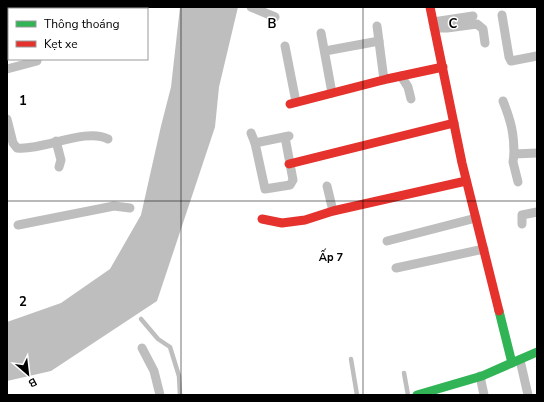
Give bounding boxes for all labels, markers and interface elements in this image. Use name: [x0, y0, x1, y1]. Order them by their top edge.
legend: [8, 8, 148, 60]
text: B: [268, 15, 277, 33]
text: C: [449, 15, 458, 33]
text: Thông thoáng: [44, 16, 120, 32]
text: Kẹt xe: [44, 36, 78, 52]
text: 1: [19, 92, 27, 110]
district label: Ấp 7: [319, 248, 343, 265]
text: 2: [19, 293, 27, 311]
north arrow: [8, 354, 48, 394]
text: B: [26, 374, 39, 391]

